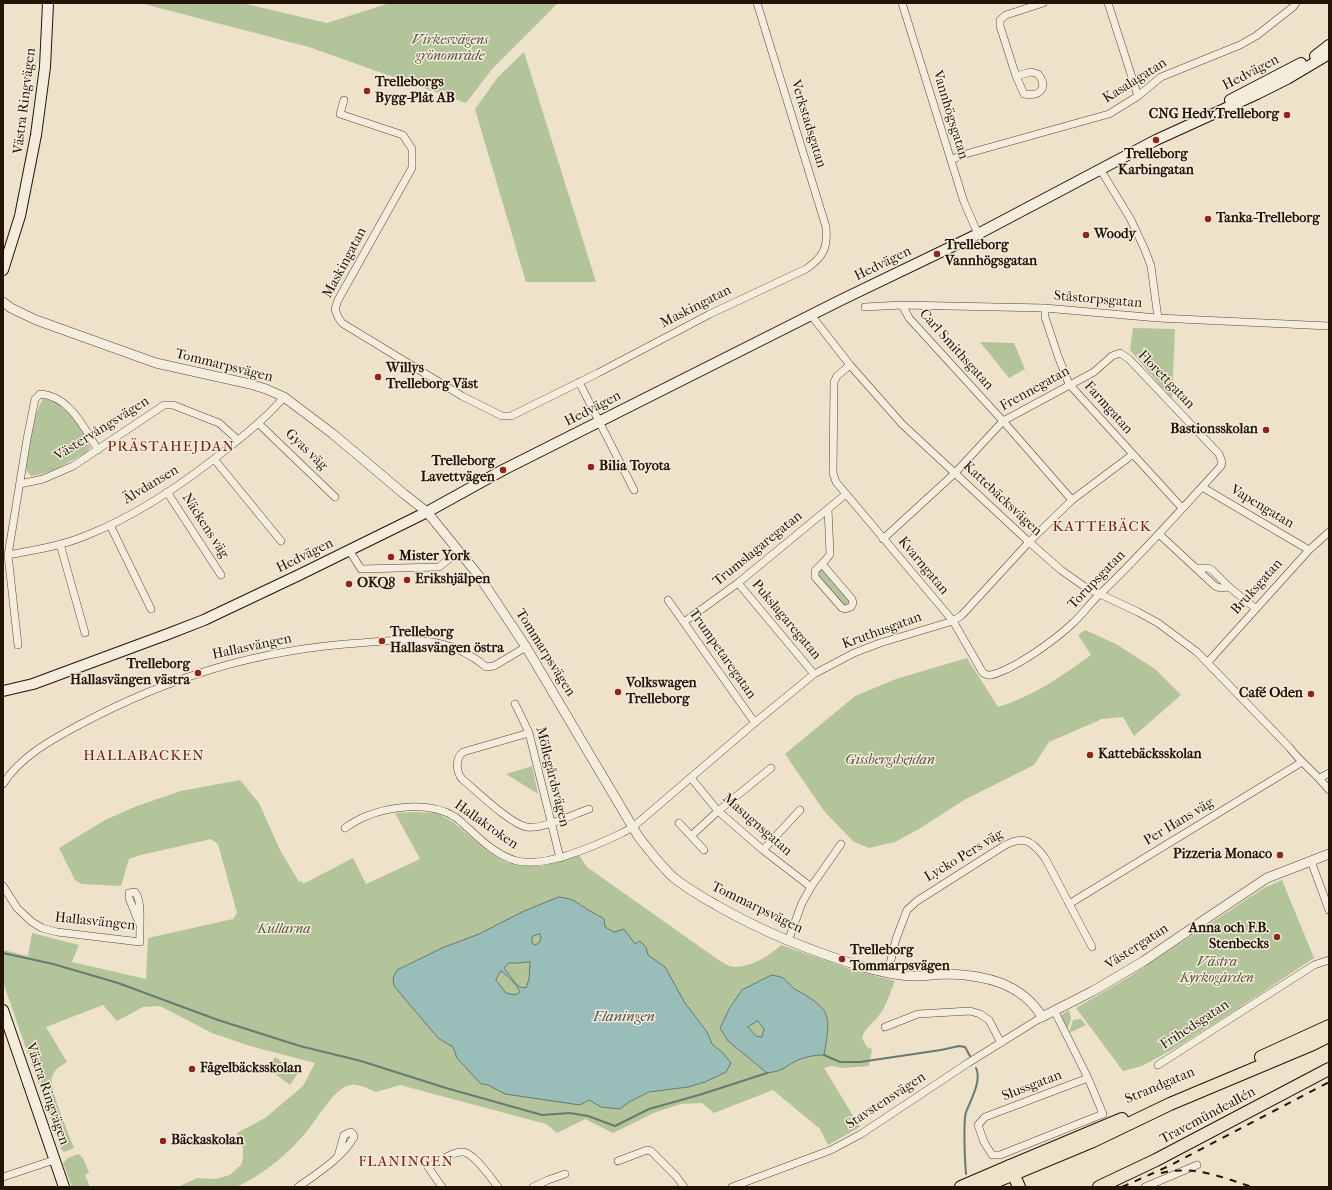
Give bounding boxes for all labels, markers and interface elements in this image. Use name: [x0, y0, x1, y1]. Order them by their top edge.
park label: Virkesvägens grönområde: [412, 33, 488, 66]
street label: Västra Ringvägen: [10, 47, 40, 155]
street label: Hedvägen: [1220, 52, 1282, 94]
street label: Kasalagatan: [1100, 55, 1170, 107]
street label: Vannhögsgatan: [929, 69, 971, 161]
place label: Trelleborgs Bygg-Plåt AB: [375, 75, 455, 108]
street label: Verkstadsgatan: [787, 78, 829, 170]
marker: Trelleborgs Bygg-Plåt AB: [362, 86, 372, 96]
place label: CNG Hedv.Trelleborg: [1149, 107, 1279, 123]
marker: CNG Hedv.Trelleborg: [1282, 110, 1292, 120]
marker: Trelleborg Karbingatan: [1151, 135, 1161, 145]
place label: Trelleborg Karbingatan: [1118, 147, 1194, 180]
place label: Tanka-Trelleborg: [1216, 211, 1320, 227]
marker: Tanka-Trelleborg: [1203, 214, 1213, 224]
street label: Maskingatan: [319, 225, 371, 301]
place label: Woody: [1094, 227, 1136, 243]
marker: Woody: [1081, 230, 1091, 240]
place label: Trelleborg Vannhögsgatan: [945, 238, 1037, 270]
street label: Hedvägen: [852, 243, 914, 285]
marker: Trelleborg Vannhögsgatan: [932, 249, 942, 259]
street label: Maskingatan: [658, 282, 734, 332]
street label: Ståstorpsgatan: [1053, 288, 1143, 312]
street label: Carl Smithsgatan: [915, 306, 997, 394]
street label: Tommarpsvägen: [174, 346, 274, 386]
street label: Florettgatan: [1134, 347, 1198, 413]
place label: Willys Trelleborg Väst: [386, 361, 478, 394]
street label: Frennegatan: [997, 363, 1073, 415]
marker: Willys Trelleborg Väst: [373, 372, 383, 382]
street label: Farmgatan: [1080, 378, 1136, 438]
street label: Hedvägen: [562, 388, 624, 430]
street label: Västervångsvägen: [52, 393, 152, 465]
place label: Bastionsskolan: [1170, 422, 1258, 438]
marker: Bastionsskolan: [1261, 425, 1271, 435]
street label: Gyas väg: [281, 426, 331, 474]
district label: PRÄSTAHEJDAN: [107, 438, 235, 456]
place label: Trelleborg Lavettvägen: [421, 454, 495, 486]
street label: Kattebäcksvägen: [959, 458, 1045, 540]
place label: Bilia Toyota: [599, 459, 670, 475]
street label: Älvdansen: [120, 462, 182, 508]
marker: Bilia Toyota: [586, 462, 596, 472]
marker: Trelleborg Lavettvägen: [498, 465, 508, 475]
street label: Vapengatan: [1227, 482, 1297, 532]
street label: Näckens väg: [178, 490, 232, 562]
street label: Trumslagaregatan: [710, 508, 806, 590]
district label: KATTEBÄCK: [1052, 518, 1152, 536]
street label: Kvarngatan: [894, 534, 952, 598]
street label: Hedvägen: [274, 535, 336, 577]
street label: Torupsgatan: [1065, 547, 1129, 613]
place label: Mister York: [399, 549, 470, 565]
marker: Mister York: [386, 552, 396, 562]
street label: Bruksgatan: [1228, 556, 1286, 618]
place label: Erikshjälpen: [415, 572, 490, 588]
marker: Erikshjälpen: [402, 575, 412, 585]
place label: OKQ8: [357, 576, 395, 592]
street label: Pukslagaregatan: [748, 577, 824, 663]
marker: OKQ8: [344, 579, 354, 589]
street label: Tommarpsvägen: [511, 606, 579, 700]
street label: Trumpetaregatan: [685, 606, 759, 702]
street label: Kruthusgatan: [840, 609, 924, 653]
place label: Trelleborg Hallasvängen östra: [390, 625, 504, 658]
street label: Hallasvängen: [211, 630, 293, 664]
marker: Trelleborg Hallasvängen östra: [377, 636, 387, 646]
place label: Trelleborg Hallasvängen västra: [70, 657, 190, 690]
marker: Trelleborg Hallasvängen västra: [193, 668, 203, 678]
place label: Volkswagen Trelleborg: [626, 676, 697, 708]
place label: Café Oden: [1239, 686, 1303, 702]
marker: Volkswagen Trelleborg: [613, 687, 623, 697]
marker: Café Oden: [1306, 689, 1316, 699]
street label: Möllegårdsvägen: [531, 725, 573, 829]
district label: HALLABACKEN: [83, 747, 205, 765]
place label: Kattebäcksskolan: [1098, 747, 1202, 763]
marker: Kattebäcksskolan: [1085, 750, 1095, 760]
park label: Gissbergshejdan: [845, 753, 935, 769]
street label: Masugnsgatan: [719, 790, 795, 860]
street label: Per Hans väg: [1141, 795, 1217, 849]
street label: Hallakroken: [451, 797, 521, 853]
street label: Lycko Pers väg: [922, 826, 1006, 886]
place label: Pizzeria Monaco: [1173, 847, 1272, 863]
marker: Pizzeria Monaco: [1275, 850, 1285, 860]
street label: Tommarpsvägen: [708, 879, 806, 937]
street label: Hallasvängen: [54, 909, 136, 935]
street label: Västergatan: [1102, 920, 1172, 974]
place label: Anna och F.B. Stenbecks: [1189, 921, 1269, 954]
park label: Kullarna: [257, 922, 311, 938]
marker: Anna och F.B. Stenbecks: [1272, 932, 1282, 942]
place label: Trelleborg Tommarpsvägen: [850, 943, 950, 976]
marker: Trelleborg Tommarpsvägen: [837, 954, 847, 964]
park label: Västra Kyrkogården: [1180, 955, 1254, 988]
street label: Frihedsgatan: [1157, 997, 1233, 1053]
water label: Flaningen: [593, 1008, 655, 1026]
street label: Västra Ringvägen: [22, 1041, 72, 1147]
place label: Fågelbäcksskolan: [200, 1061, 302, 1077]
marker: Fågelbäcksskolan: [187, 1064, 197, 1074]
street label: Strandgatan: [1123, 1064, 1197, 1108]
street label: Slussgatan: [1000, 1067, 1064, 1105]
street label: Stavstensvägen: [843, 1069, 929, 1133]
street label: Travemündeallén: [1157, 1084, 1259, 1148]
place label: Bäckaskolan: [171, 1133, 244, 1149]
marker: Bäckaskolan: [158, 1136, 168, 1146]
district label: FLANINGEN: [358, 1153, 454, 1171]

